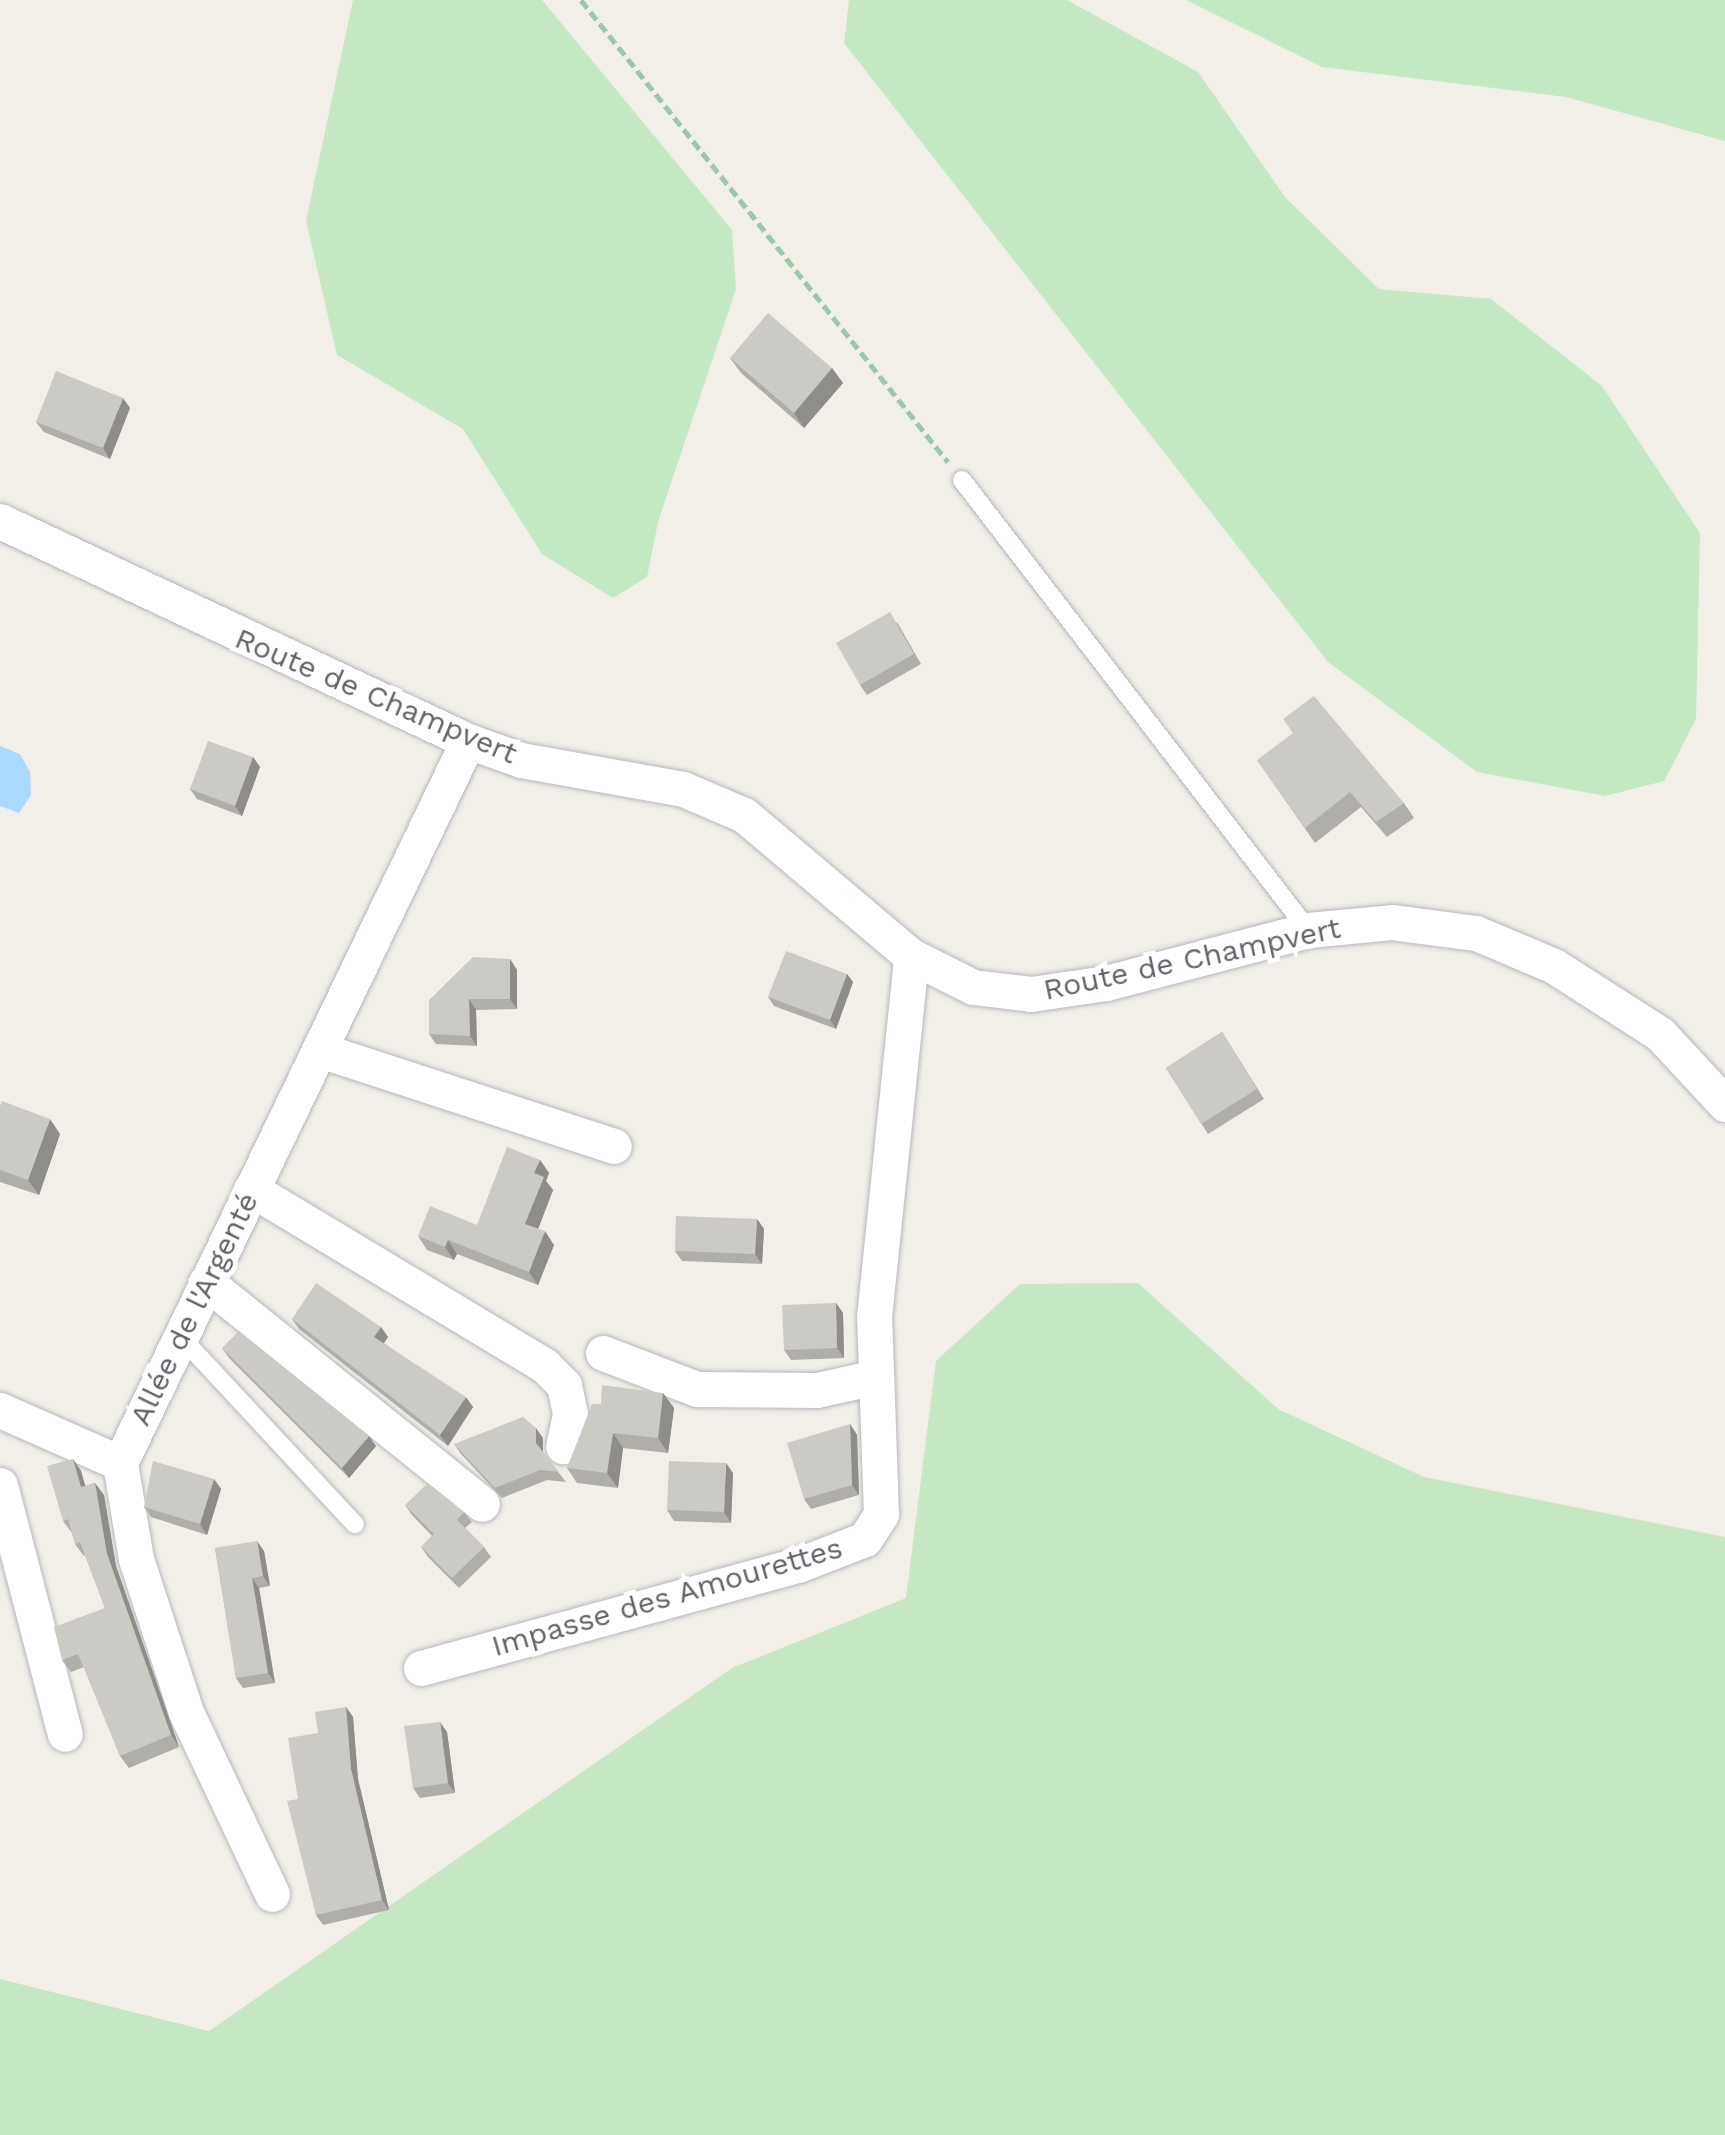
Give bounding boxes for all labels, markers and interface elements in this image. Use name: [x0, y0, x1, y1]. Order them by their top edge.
street label: Route de Champvert: [230, 620, 522, 772]
street label: Route de Champvert: [1040, 910, 1344, 1008]
street label: Allée de l'Argenté: [122, 1187, 266, 1431]
street label: Impasse des Amourettes: [487, 1529, 847, 1665]

